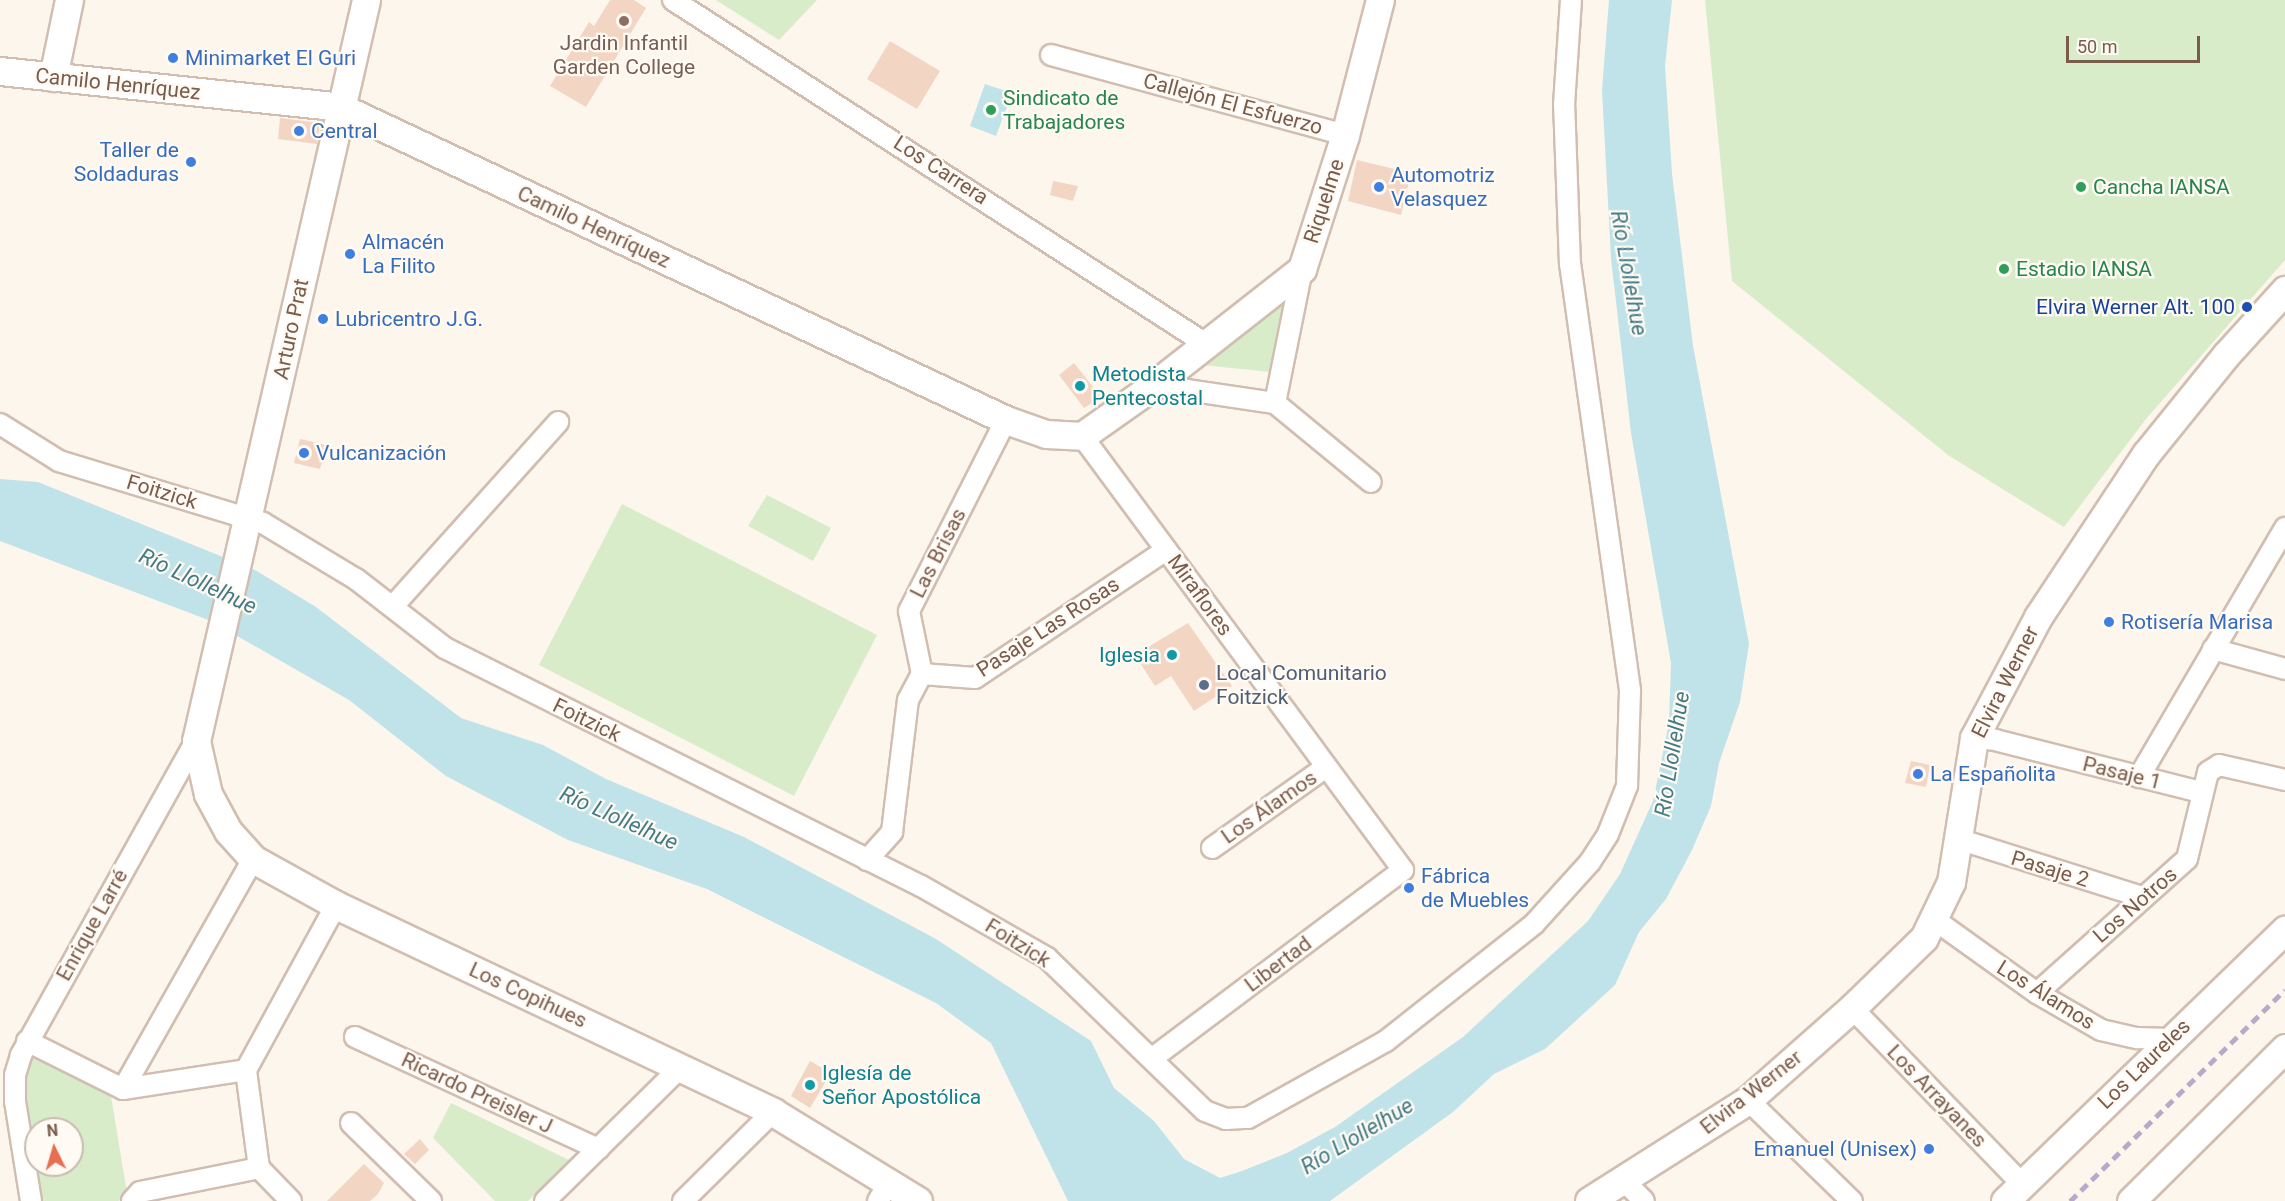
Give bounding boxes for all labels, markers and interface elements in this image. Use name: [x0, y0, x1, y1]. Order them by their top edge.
marker: Jardin Infantil Garden College: [617, 14, 631, 28]
scale bar: [2069, 24, 2202, 62]
place label: Jardin Infantil Garden College: [553, 30, 695, 80]
text: 50 m: [2077, 36, 2117, 57]
place label: Minimarket El Guri: [185, 45, 356, 71]
marker: Minimarket El Guri: [166, 51, 180, 65]
street label: Camilo Henríquez: [34, 63, 202, 105]
street label: Callejón El Esfuerzo: [1141, 68, 1325, 140]
place label: Sindicato de Trabajadores: [1003, 85, 1125, 135]
marker: Sindicato de Trabajadores: [984, 103, 998, 117]
place label: Central: [311, 118, 378, 144]
marker: Central: [292, 124, 306, 138]
street label: Los Carrera: [889, 130, 993, 210]
place label: Taller de Soldaduras: [74, 137, 179, 187]
marker: Taller de Soldaduras: [184, 155, 198, 169]
street label: Riquelme: [1299, 156, 1349, 246]
place label: Automotriz Velasquez: [1391, 162, 1495, 212]
place label: Cancha IANSA: [2093, 174, 2230, 200]
marker: Automotriz Velasquez: [1372, 180, 1386, 194]
marker: Cancha IANSA: [2074, 180, 2088, 194]
street label: Camilo Henríquez: [513, 181, 675, 273]
water label: Río Llollelhue: [1605, 208, 1653, 338]
place label: Almacén La Filito: [362, 229, 444, 279]
marker: Almacén La Filito: [343, 247, 357, 261]
place label: Estadio IANSA: [2016, 256, 2152, 282]
marker: Estadio IANSA: [1997, 262, 2011, 276]
street label: Arturo Prat: [268, 276, 314, 382]
place label: Elvira Werner Alt. 100: [2036, 294, 2235, 320]
marker: Elvira Werner Alt. 100: [2240, 300, 2254, 314]
place label: Lubricentro J.G.: [335, 306, 483, 332]
marker: Lubricentro J.G.: [316, 312, 330, 326]
place label: Metodista Pentecostal: [1092, 361, 1203, 411]
marker: Metodista Pentecostal: [1073, 379, 1087, 393]
place label: Vulcanización: [316, 440, 446, 466]
marker: Vulcanización: [297, 446, 311, 460]
street label: Foitzick: [124, 469, 200, 515]
street label: Las Brisas: [905, 504, 971, 602]
water label: Río Llollelhue: [135, 542, 261, 620]
street label: Miraflores: [1162, 549, 1238, 641]
street label: Pasaje Las Rosas: [972, 572, 1124, 682]
place label: Rotisería Marisa: [2121, 609, 2273, 635]
marker: Rotisería Marisa: [2102, 615, 2116, 629]
street label: Elvira Werner: [1966, 622, 2044, 742]
place label: Iglesia: [1099, 642, 1160, 668]
marker: Iglesia: [1165, 648, 1179, 662]
place label: Local Comunitario Foitzick: [1216, 660, 1387, 710]
marker: Local Comunitario Foitzick: [1197, 678, 1211, 692]
water label: Río Llollelhue: [1649, 689, 1695, 819]
street label: Foitzick: [549, 693, 625, 747]
street label: Pasaje 1: [2080, 751, 2164, 795]
place label: La Españolita: [1930, 761, 2056, 787]
street label: Los Álamos: [1216, 765, 1322, 849]
marker: La Españolita: [1911, 767, 1925, 781]
water label: Río Llollelhue: [556, 780, 682, 856]
street label: Pasaje 2: [2008, 845, 2092, 893]
street label: Los Notros: [2088, 862, 2182, 948]
place label: Fábrica de Muebles: [1421, 863, 1529, 913]
street label: Enrique Larré: [51, 865, 133, 985]
marker: Fábrica de Muebles: [1402, 881, 1416, 895]
street label: Foitzick: [981, 913, 1055, 973]
street label: Libertad: [1240, 931, 1316, 997]
street label: Los Álamos: [1992, 955, 2100, 1035]
street label: Los Copihues: [465, 957, 591, 1033]
street label: Los Laureles: [2093, 1014, 2195, 1114]
street label: Los Arrayanes: [1882, 1039, 1992, 1153]
street label: Elvira Werner: [1695, 1044, 1807, 1140]
street label: Ricardo Preisler J: [397, 1047, 557, 1139]
place label: Iglesía de Señor Apostólica: [822, 1060, 981, 1110]
marker: Iglesía de Señor Apostólica: [803, 1078, 817, 1092]
water label: Río Llollelhue: [1296, 1092, 1418, 1180]
north arrow: [24, 1117, 84, 1177]
text: N: [46, 1121, 59, 1141]
place label: Emanuel (Unisex): [1753, 1136, 1917, 1162]
marker: Emanuel (Unisex): [1922, 1142, 1936, 1156]

